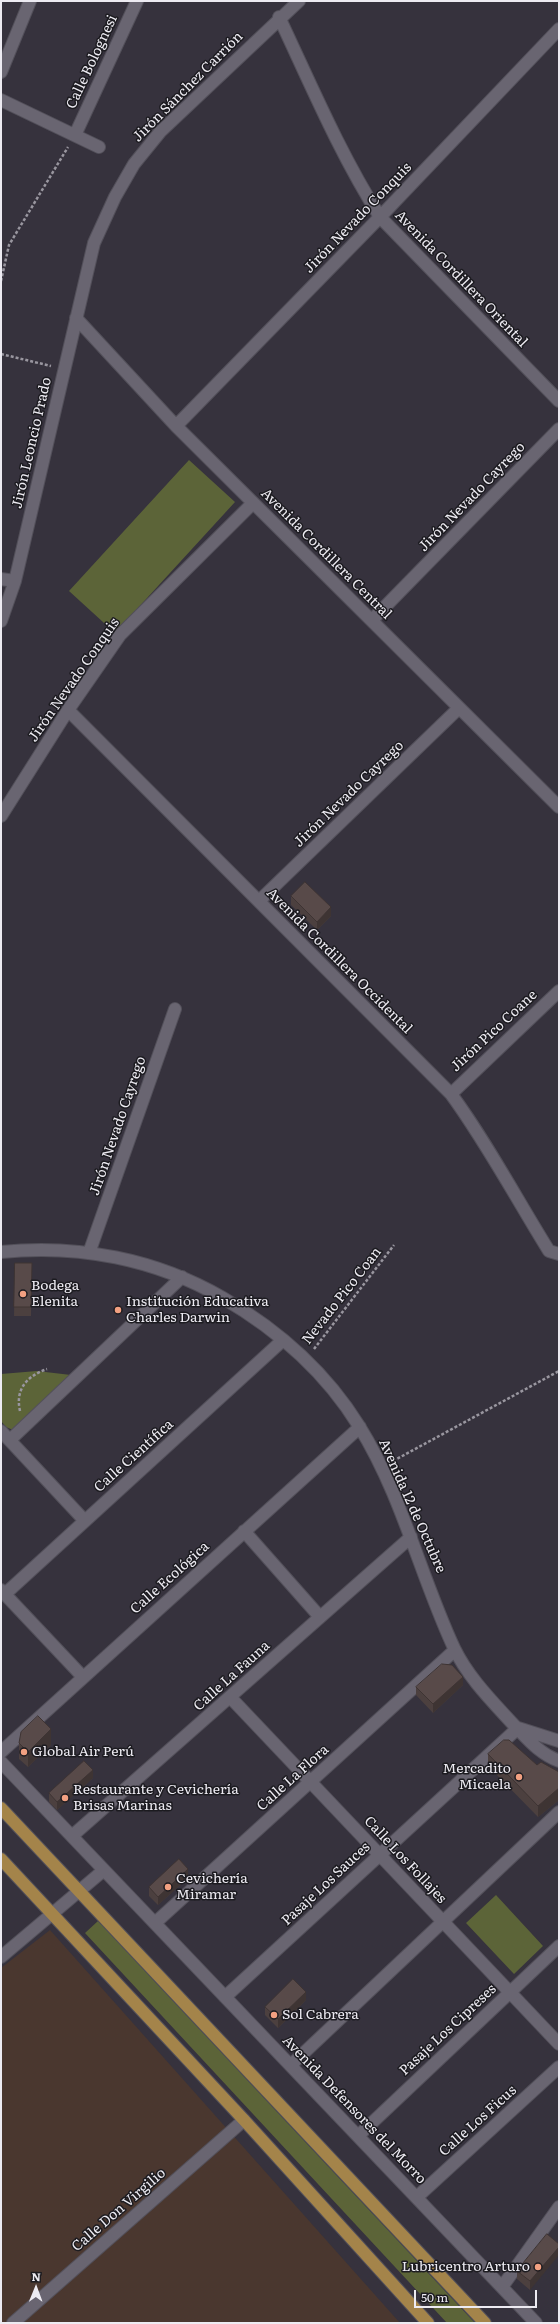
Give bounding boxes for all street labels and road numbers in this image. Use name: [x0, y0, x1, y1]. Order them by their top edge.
street label: Calle Bolognesi: [63, 12, 121, 112]
street label: Jirón Sánchez Carrión: [129, 28, 247, 146]
street label: Jirón Nevado Conquis: [301, 159, 415, 277]
street label: Avenida Cordillera Oriental: [391, 207, 531, 351]
street label: Jirón Leoncio Prado: [9, 376, 55, 510]
street label: Jirón Nevado Cayrego: [415, 439, 529, 555]
street label: Avenida Cordillera Central: [257, 485, 395, 623]
street label: Jirón Nevado Conquis: [25, 615, 123, 745]
street label: Jirón Nevado Cayrego: [291, 737, 407, 851]
street label: Avenida Cordillera Occidental: [263, 885, 415, 1037]
street label: Jirón Pico Coane: [447, 987, 541, 1075]
street label: Jirón Nevado Cayrego: [86, 1054, 150, 1198]
street label: Nevado Pico Coan: [299, 1244, 385, 1348]
street label: Calle Científica: [91, 1416, 177, 1496]
street label: Avenida 12 de Octubre: [375, 1436, 449, 1576]
street label: Calle Ecológica: [127, 1538, 213, 1618]
street label: Calle La Fauna: [190, 1637, 274, 1715]
street label: Calle La Flora: [254, 1741, 332, 1815]
street label: Calle Los Follajes: [360, 1813, 450, 1907]
street label: Pasaje Los Sauces: [278, 1839, 374, 1929]
street label: Pasaje Los Cipreses: [396, 1981, 500, 2079]
street label: Avenida Defensores del Morro: [279, 2032, 429, 2188]
street label: Calle Los Ficus: [436, 2082, 520, 2160]
street label: Calle Don Virgilio: [69, 2165, 169, 2255]

